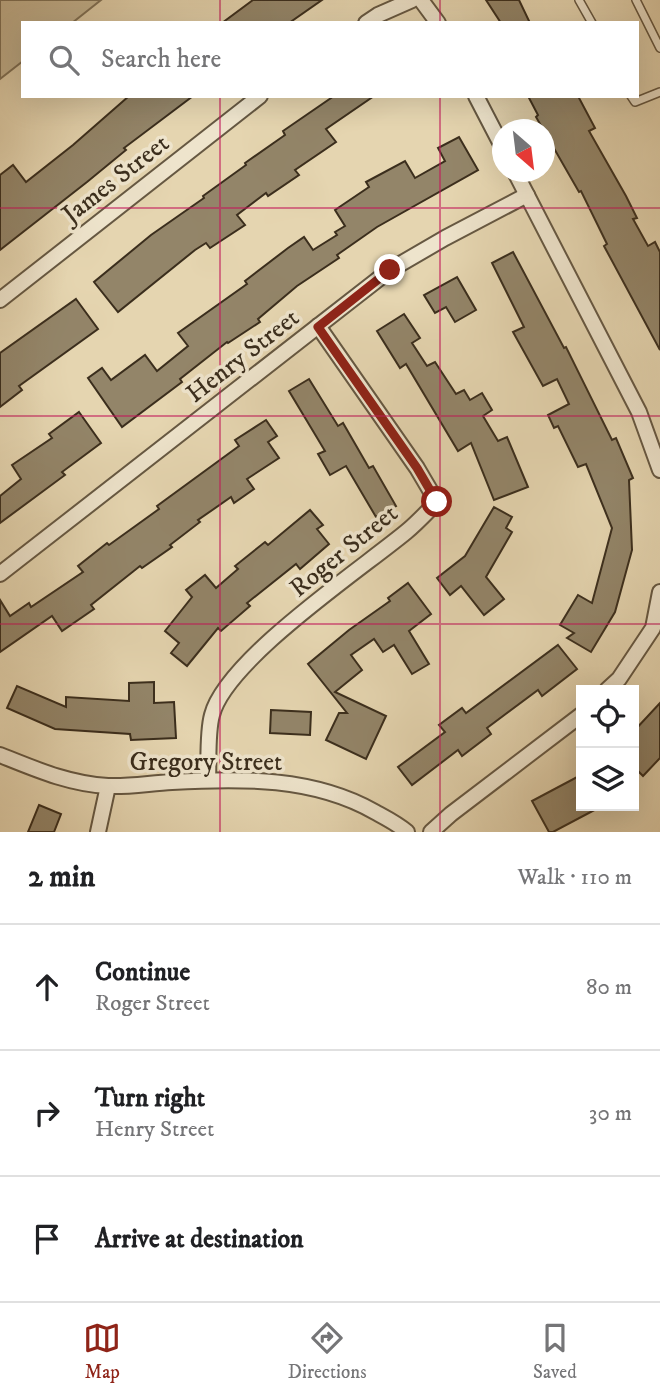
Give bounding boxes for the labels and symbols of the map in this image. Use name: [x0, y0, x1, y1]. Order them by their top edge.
north arrow: [492, 119, 555, 182]
street label: James Street: [54, 127, 176, 232]
route end: [374, 254, 405, 285]
street label: Henry Street: [180, 302, 306, 411]
route start: [421, 486, 452, 517]
street label: Roger Street: [283, 497, 405, 605]
street label: Gregory Street: [130, 746, 282, 779]

